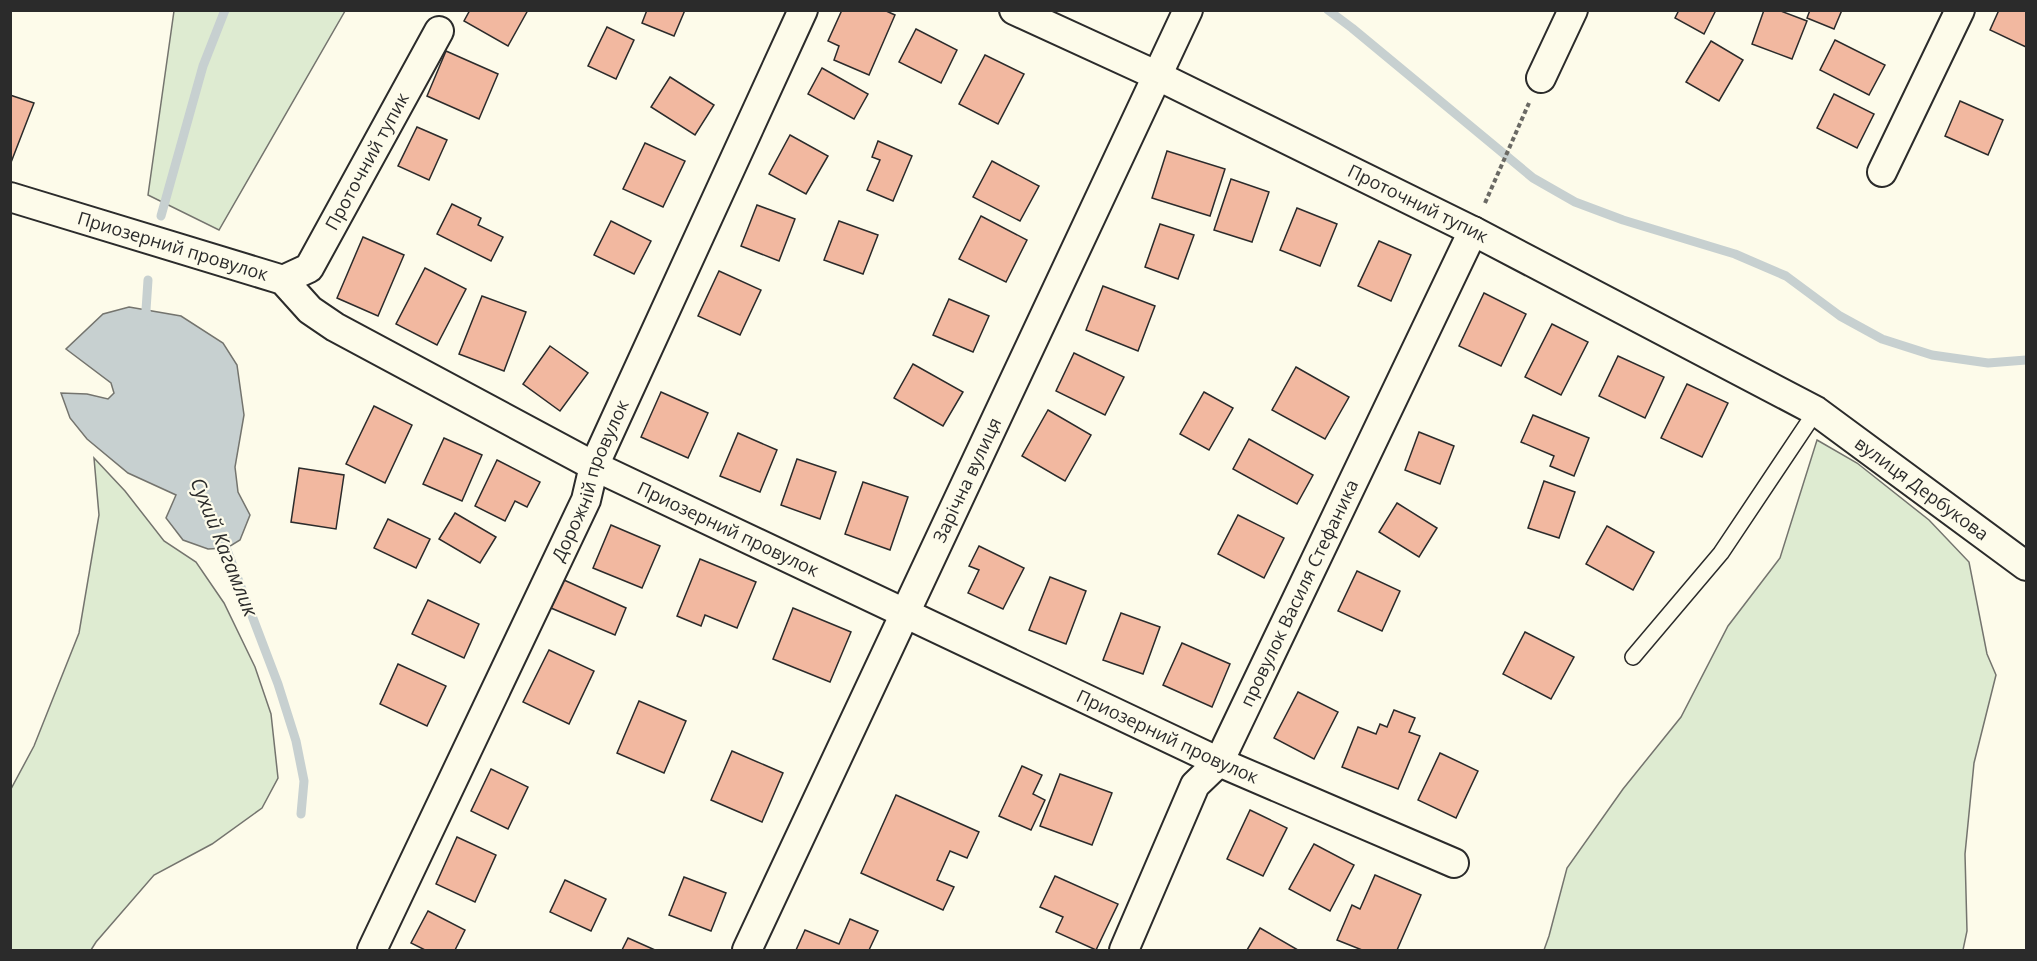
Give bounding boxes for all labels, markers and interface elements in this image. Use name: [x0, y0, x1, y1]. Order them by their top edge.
street label: Проточний тупик: [319, 87, 414, 234]
street label: Проточний тупик: [1344, 158, 1493, 248]
street label: Приозерний провулок: [75, 205, 272, 286]
street label: Дорожній провулок: [546, 395, 634, 565]
street label: Зарічна вулиця: [927, 413, 1006, 546]
street label: вулиця Дербукова: [1850, 431, 1994, 545]
water label: Сухий Кагамлик: [184, 473, 265, 622]
street label: Приозерний провулок: [634, 475, 824, 582]
street label: провулок Василя Стефаника: [1234, 475, 1363, 710]
street label: Приозерний провулок: [1073, 683, 1263, 789]

